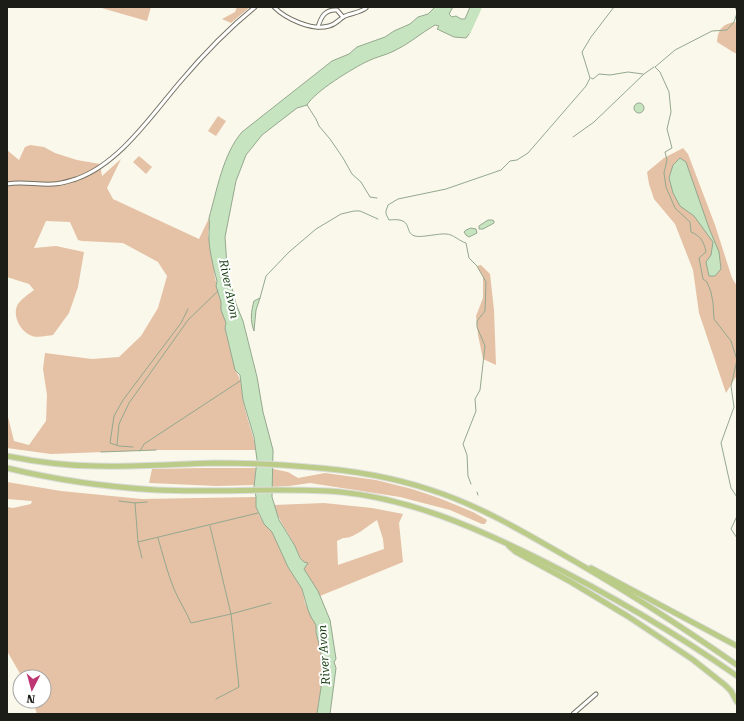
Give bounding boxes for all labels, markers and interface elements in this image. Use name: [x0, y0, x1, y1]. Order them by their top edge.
water label: River Avon: [216, 257, 242, 320]
water label: River Avon: [315, 624, 333, 687]
north arrow: [12, 669, 52, 709]
text: N: [26, 691, 36, 705]

